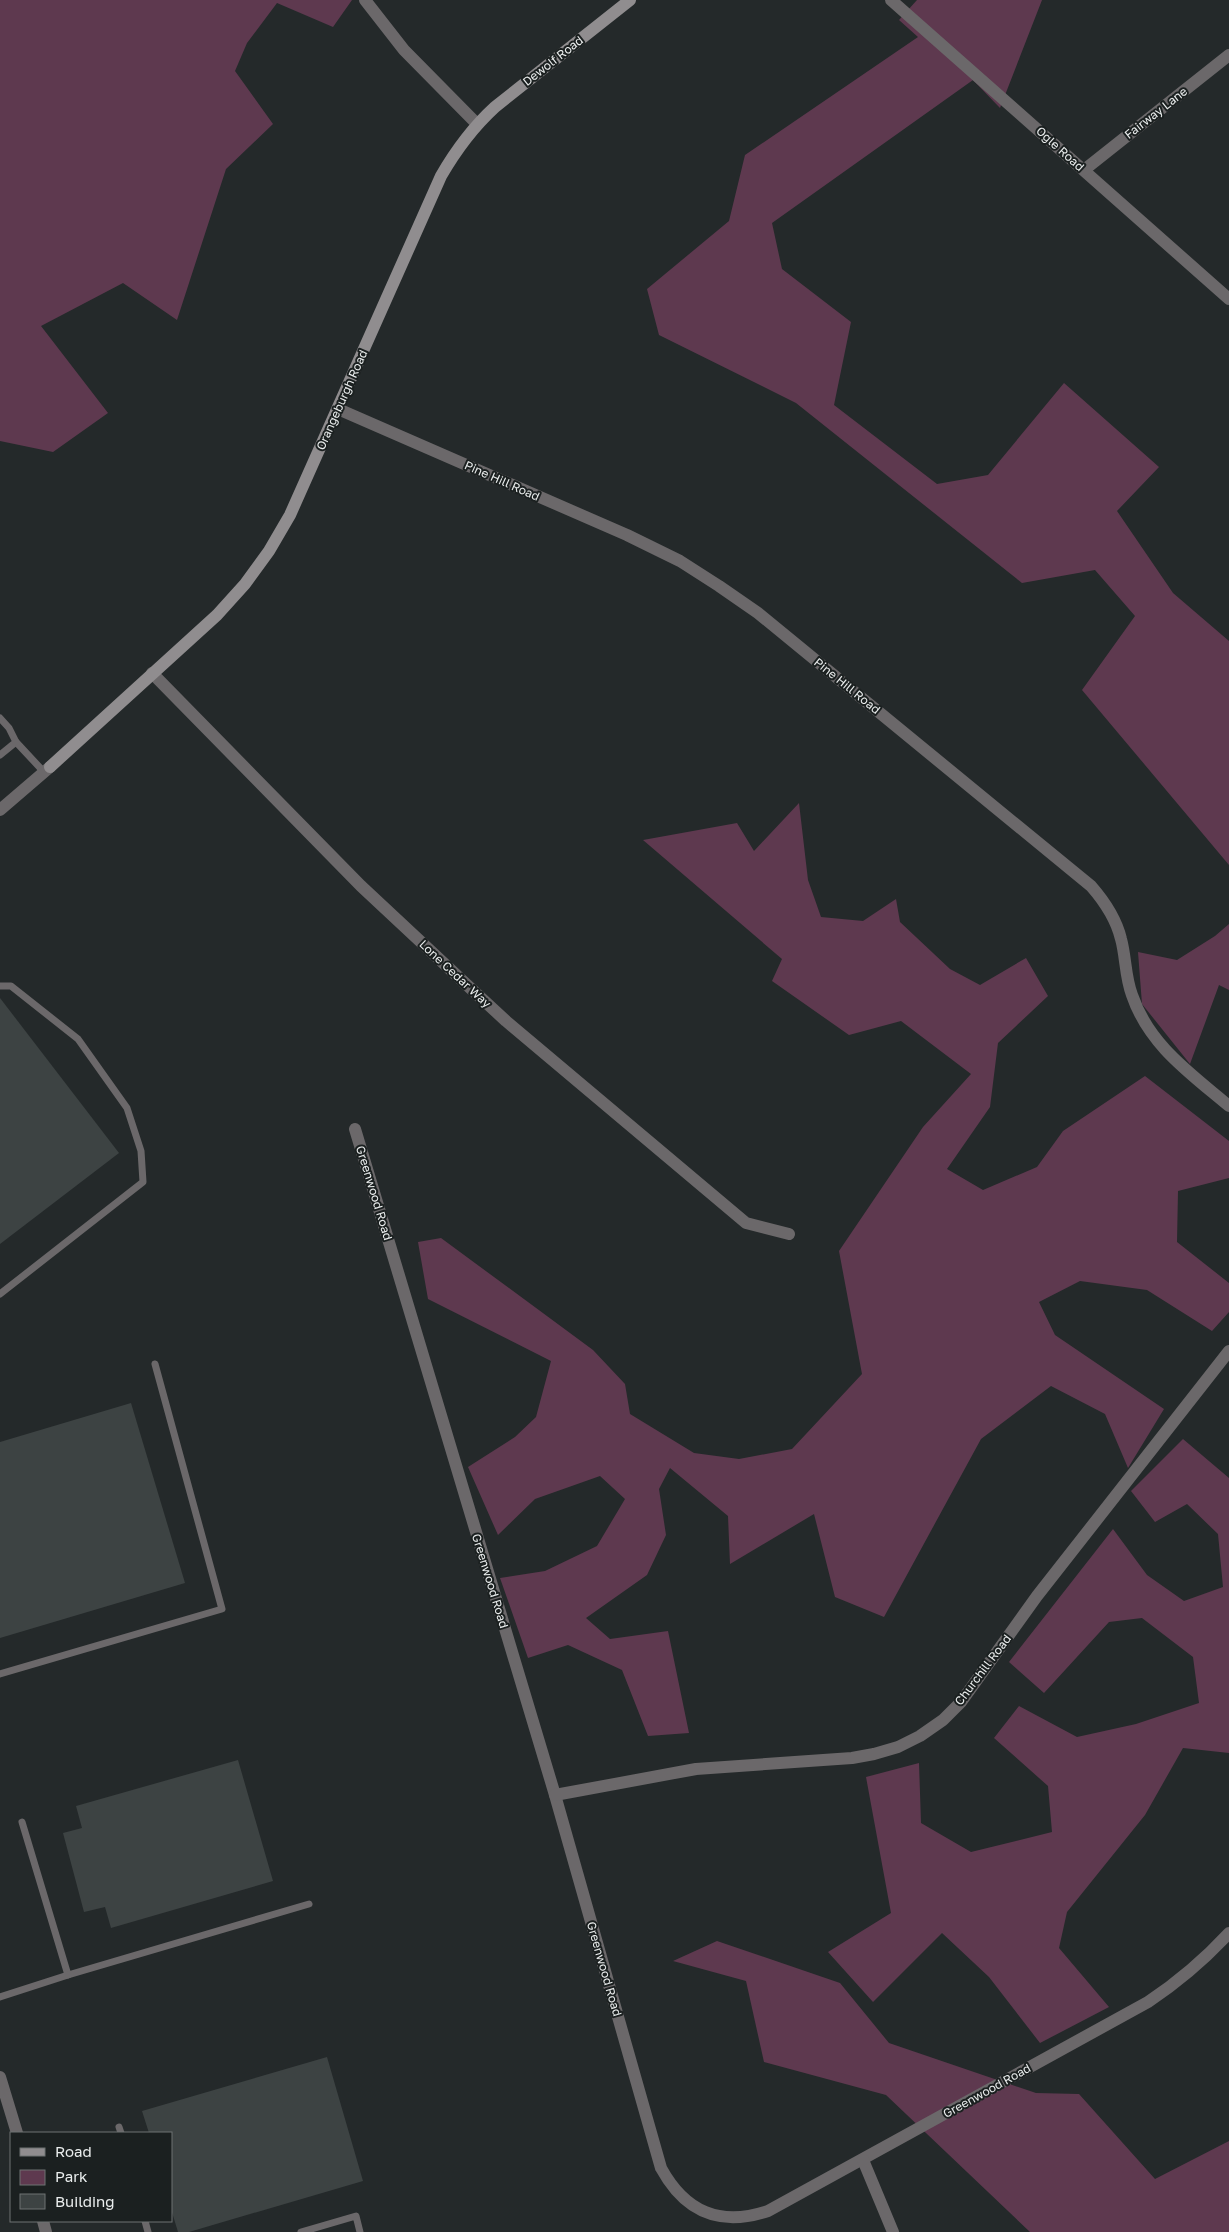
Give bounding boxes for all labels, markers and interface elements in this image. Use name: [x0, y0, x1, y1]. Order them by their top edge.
street label: Dewolf Road: [520, 32, 586, 89]
street label: Fairway Lane: [1121, 83, 1190, 142]
street label: Ogle Road: [1033, 123, 1087, 174]
street label: Orangeburgh Road: [313, 347, 370, 452]
street label: Pine Hill Road: [462, 457, 542, 504]
street label: Pine Hill Road: [811, 654, 883, 717]
street label: Lone Cedar Way: [416, 937, 494, 1011]
street label: Greenwood Road: [353, 1144, 396, 1242]
street label: Greenwood Road: [469, 1532, 512, 1630]
street label: Churchill Road: [951, 1631, 1014, 1708]
street label: Greenwood Road: [584, 1920, 625, 2018]
street label: Greenwood Road: [940, 2060, 1033, 2121]
legend: [10, 2132, 172, 2222]
text: Road: [55, 2142, 92, 2160]
text: Park: [55, 2167, 88, 2185]
text: Building: [55, 2192, 115, 2210]

